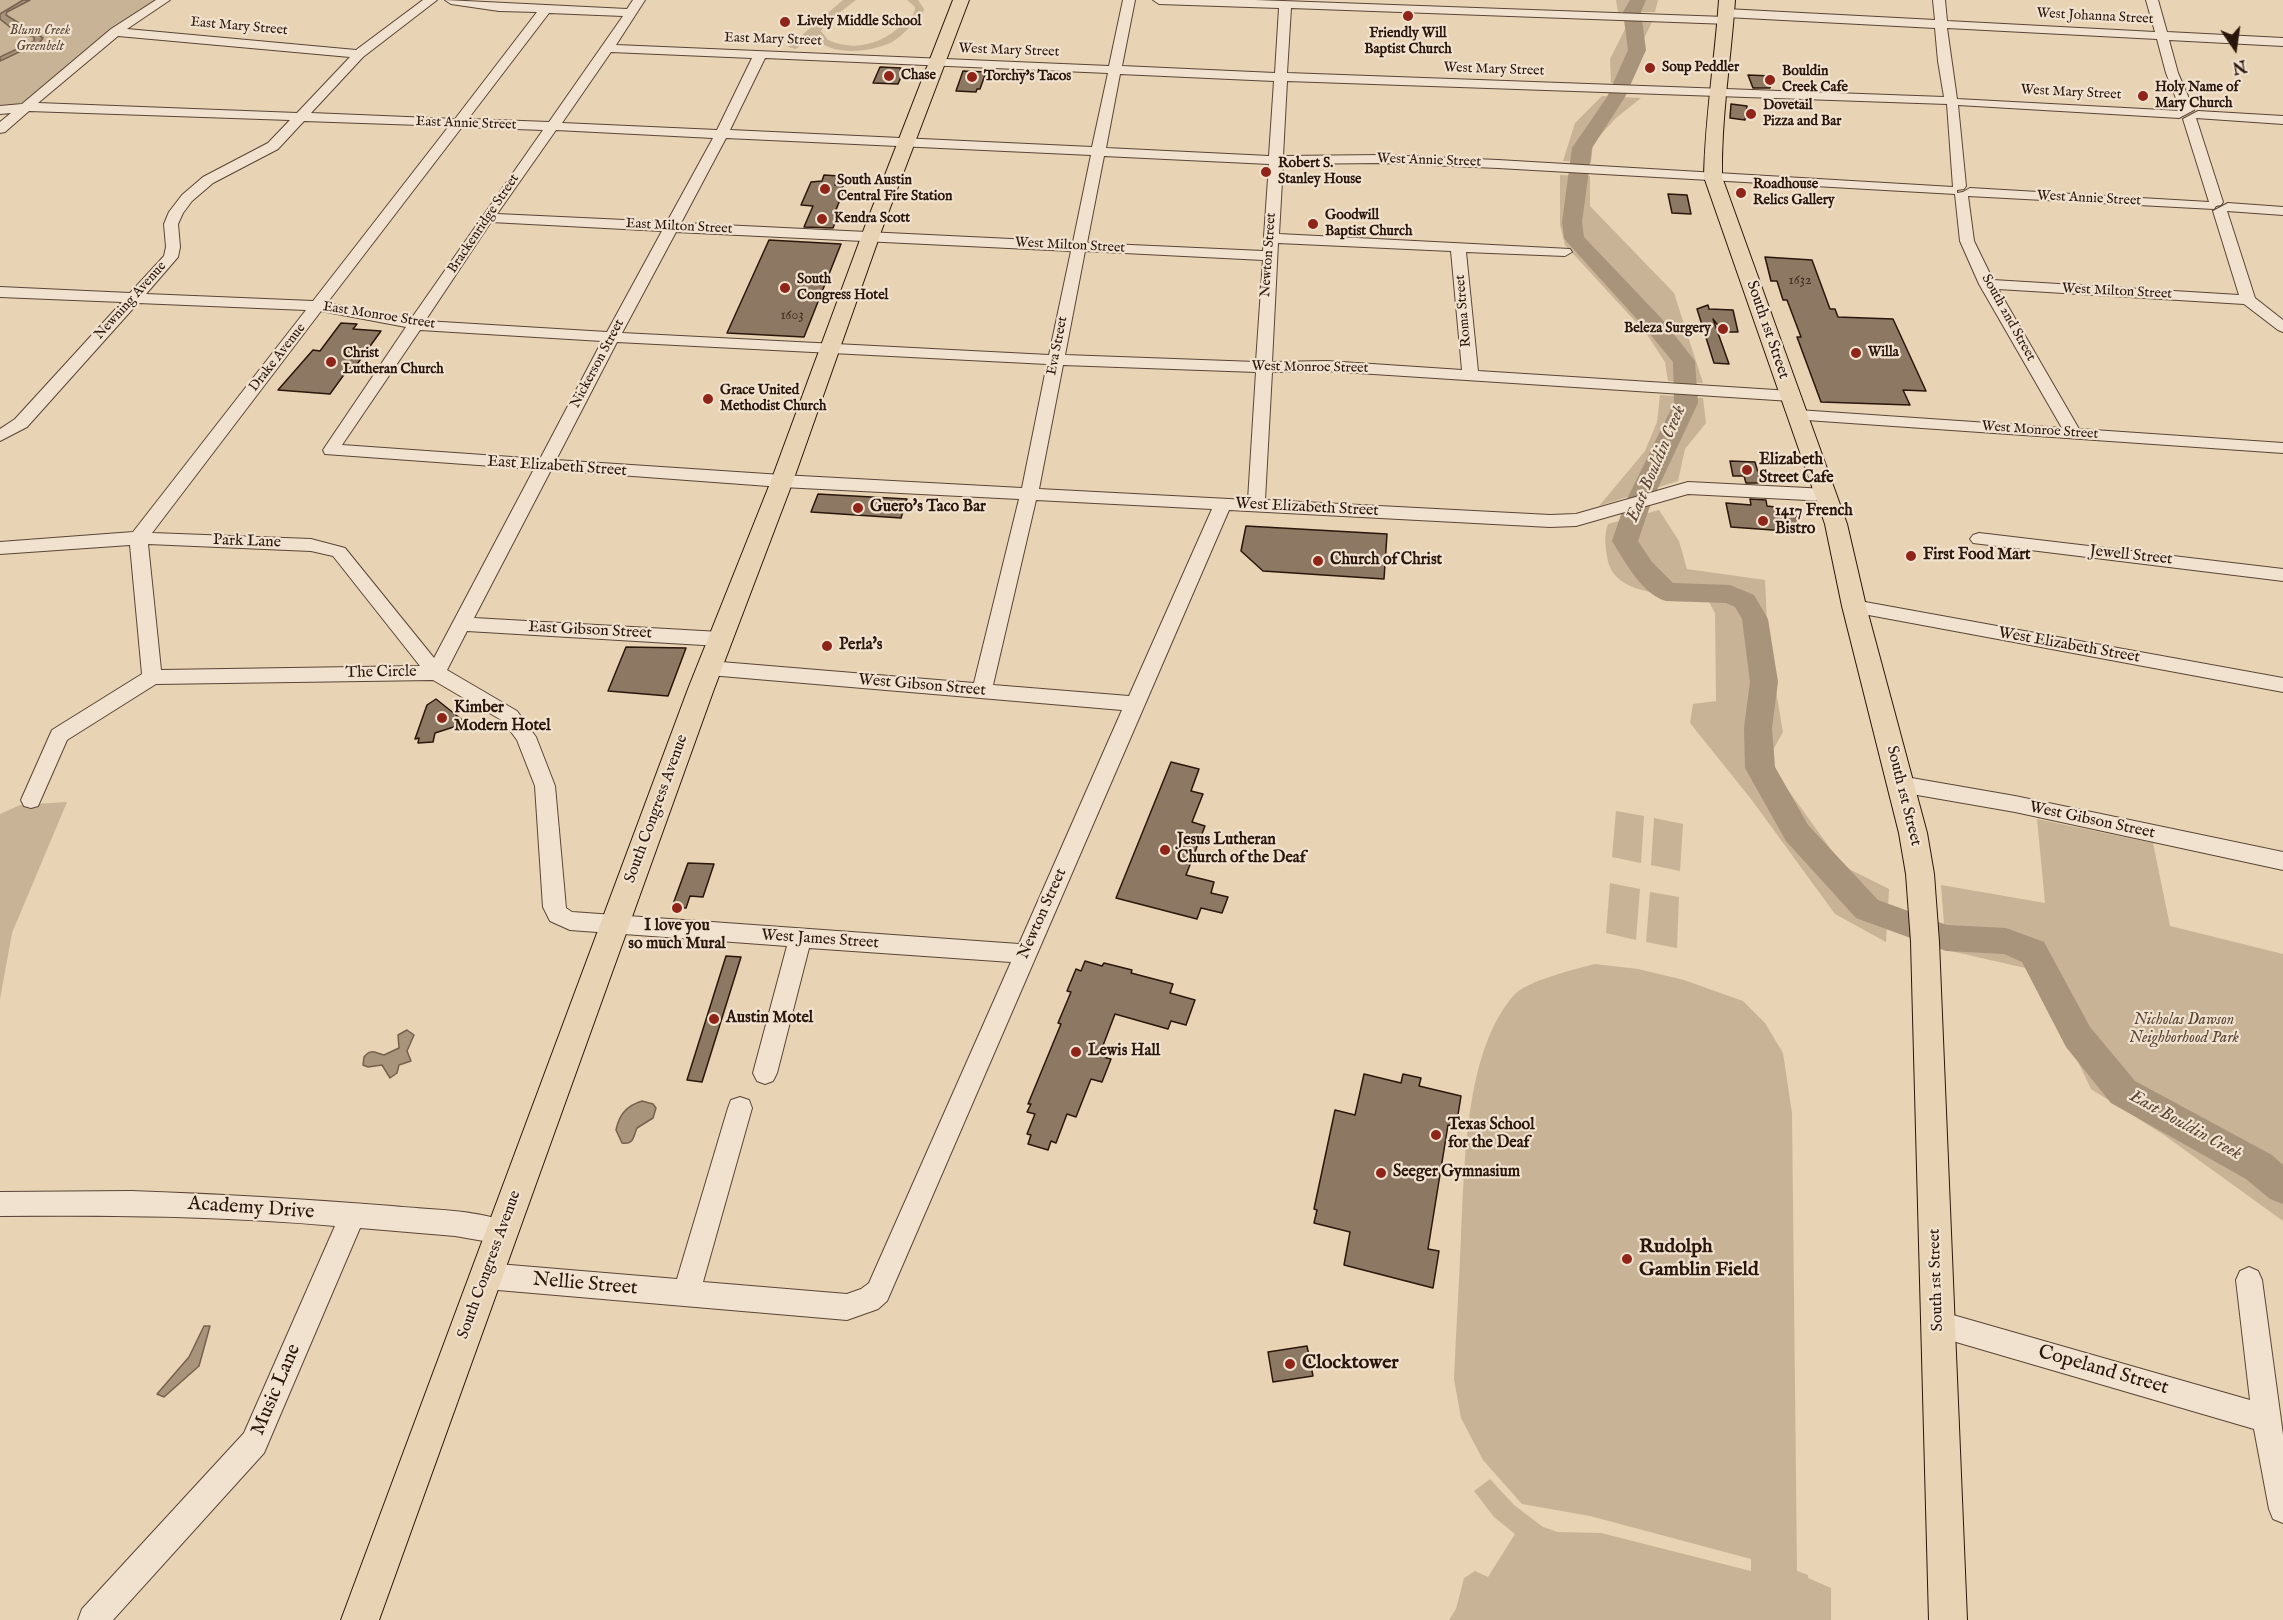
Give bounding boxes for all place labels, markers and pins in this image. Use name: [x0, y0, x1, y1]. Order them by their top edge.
marker: Friendly Will Baptist Church: [1401, 9, 1415, 23]
place label: Lively Middle School: [797, 14, 921, 30]
marker: Lively Middle School: [778, 15, 792, 29]
place label: Friendly Will Baptist Church: [1364, 26, 1452, 58]
place label: Soup Peddler: [1662, 60, 1739, 76]
marker: Soup Peddler: [1643, 61, 1657, 75]
place label: Bouldin Creek Cafe: [1782, 64, 1848, 96]
place label: Chase: [901, 68, 936, 84]
marker: Chase: [882, 69, 896, 83]
place label: Torchy's Tacos: [984, 69, 1071, 85]
marker: Torchy's Tacos: [965, 70, 979, 84]
marker: Bouldin Creek Cafe: [1763, 73, 1777, 87]
place label: Holy Name of Mary Church: [2155, 80, 2239, 112]
marker: Holy Name of Mary Church: [2136, 89, 2150, 103]
place label: Dovetail Pizza and Bar: [1763, 98, 1841, 130]
marker: Dovetail Pizza and Bar: [1744, 107, 1758, 121]
place label: Robert S. Stanley House: [1278, 156, 1362, 188]
marker: Robert S. Stanley House: [1259, 165, 1273, 179]
place label: South Austin Central Fire Station: [837, 173, 952, 206]
place label: Roadhouse Relics Gallery: [1753, 177, 1835, 210]
marker: South Austin Central Fire Station: [818, 182, 832, 196]
marker: Roadhouse Relics Gallery: [1734, 186, 1748, 200]
place label: Goodwill Baptist Church: [1325, 208, 1412, 240]
place label: Kendra Scott: [834, 211, 910, 227]
marker: Kendra Scott: [815, 212, 829, 226]
marker: Goodwill Baptist Church: [1306, 217, 1320, 231]
place label: South Congress Hotel: [797, 272, 888, 304]
marker: South Congress Hotel: [778, 281, 792, 295]
place label: Beleza Surgery: [1624, 321, 1711, 337]
marker: Beleza Surgery: [1716, 322, 1730, 336]
place label: Willa: [1868, 345, 1899, 361]
place label: Christ Lutheran Church: [343, 346, 444, 378]
marker: Willa: [1849, 346, 1863, 360]
marker: Christ Lutheran Church: [324, 355, 338, 369]
place label: Grace United Methodist Church: [720, 383, 826, 416]
marker: Grace United Methodist Church: [701, 392, 715, 406]
place label: Elizabeth Street Cafe: [1759, 451, 1834, 489]
marker: Elizabeth Street Cafe: [1740, 463, 1754, 477]
place label: Guero's Taco Bar: [870, 498, 986, 518]
marker: Guero's Taco Bar: [851, 501, 865, 515]
place label: 1417 French Bistro: [1775, 502, 1853, 540]
marker: 1417 French Bistro: [1756, 514, 1770, 528]
place label: First Food Mart: [1923, 546, 2031, 566]
marker: First Food Mart: [1904, 549, 1918, 563]
place label: Church of Christ: [1330, 551, 1442, 571]
marker: Church of Christ: [1311, 554, 1325, 568]
place label: Perla's: [839, 636, 882, 656]
marker: Perla's: [820, 639, 834, 653]
place label: Kimber Modern Hotel: [454, 699, 551, 737]
marker: Kimber Modern Hotel: [435, 711, 449, 725]
place label: Jesus Lutheran Church of the Deaf: [1177, 831, 1305, 869]
marker: Jesus Lutheran Church of the Deaf: [1158, 843, 1172, 857]
marker: I love you so much Mural: [670, 901, 684, 915]
place label: I love you so much Mural: [628, 917, 726, 955]
place label: Austin Motel: [726, 1009, 813, 1029]
marker: Austin Motel: [707, 1012, 721, 1026]
place label: Lewis Hall: [1088, 1042, 1160, 1062]
marker: Lewis Hall: [1069, 1045, 1083, 1059]
place label: Texas School for the Deaf: [1448, 1116, 1535, 1154]
marker: Texas School for the Deaf: [1429, 1128, 1443, 1142]
place label: Seeger Gymnasium: [1393, 1163, 1520, 1183]
marker: Seeger Gymnasium: [1374, 1166, 1388, 1180]
place label: Rudolph Gamblin Field: [1639, 1236, 1759, 1283]
marker: Rudolph Gamblin Field: [1620, 1252, 1634, 1266]
place label: Clocktower: [1302, 1352, 1399, 1376]
marker: Clocktower: [1283, 1357, 1297, 1371]

